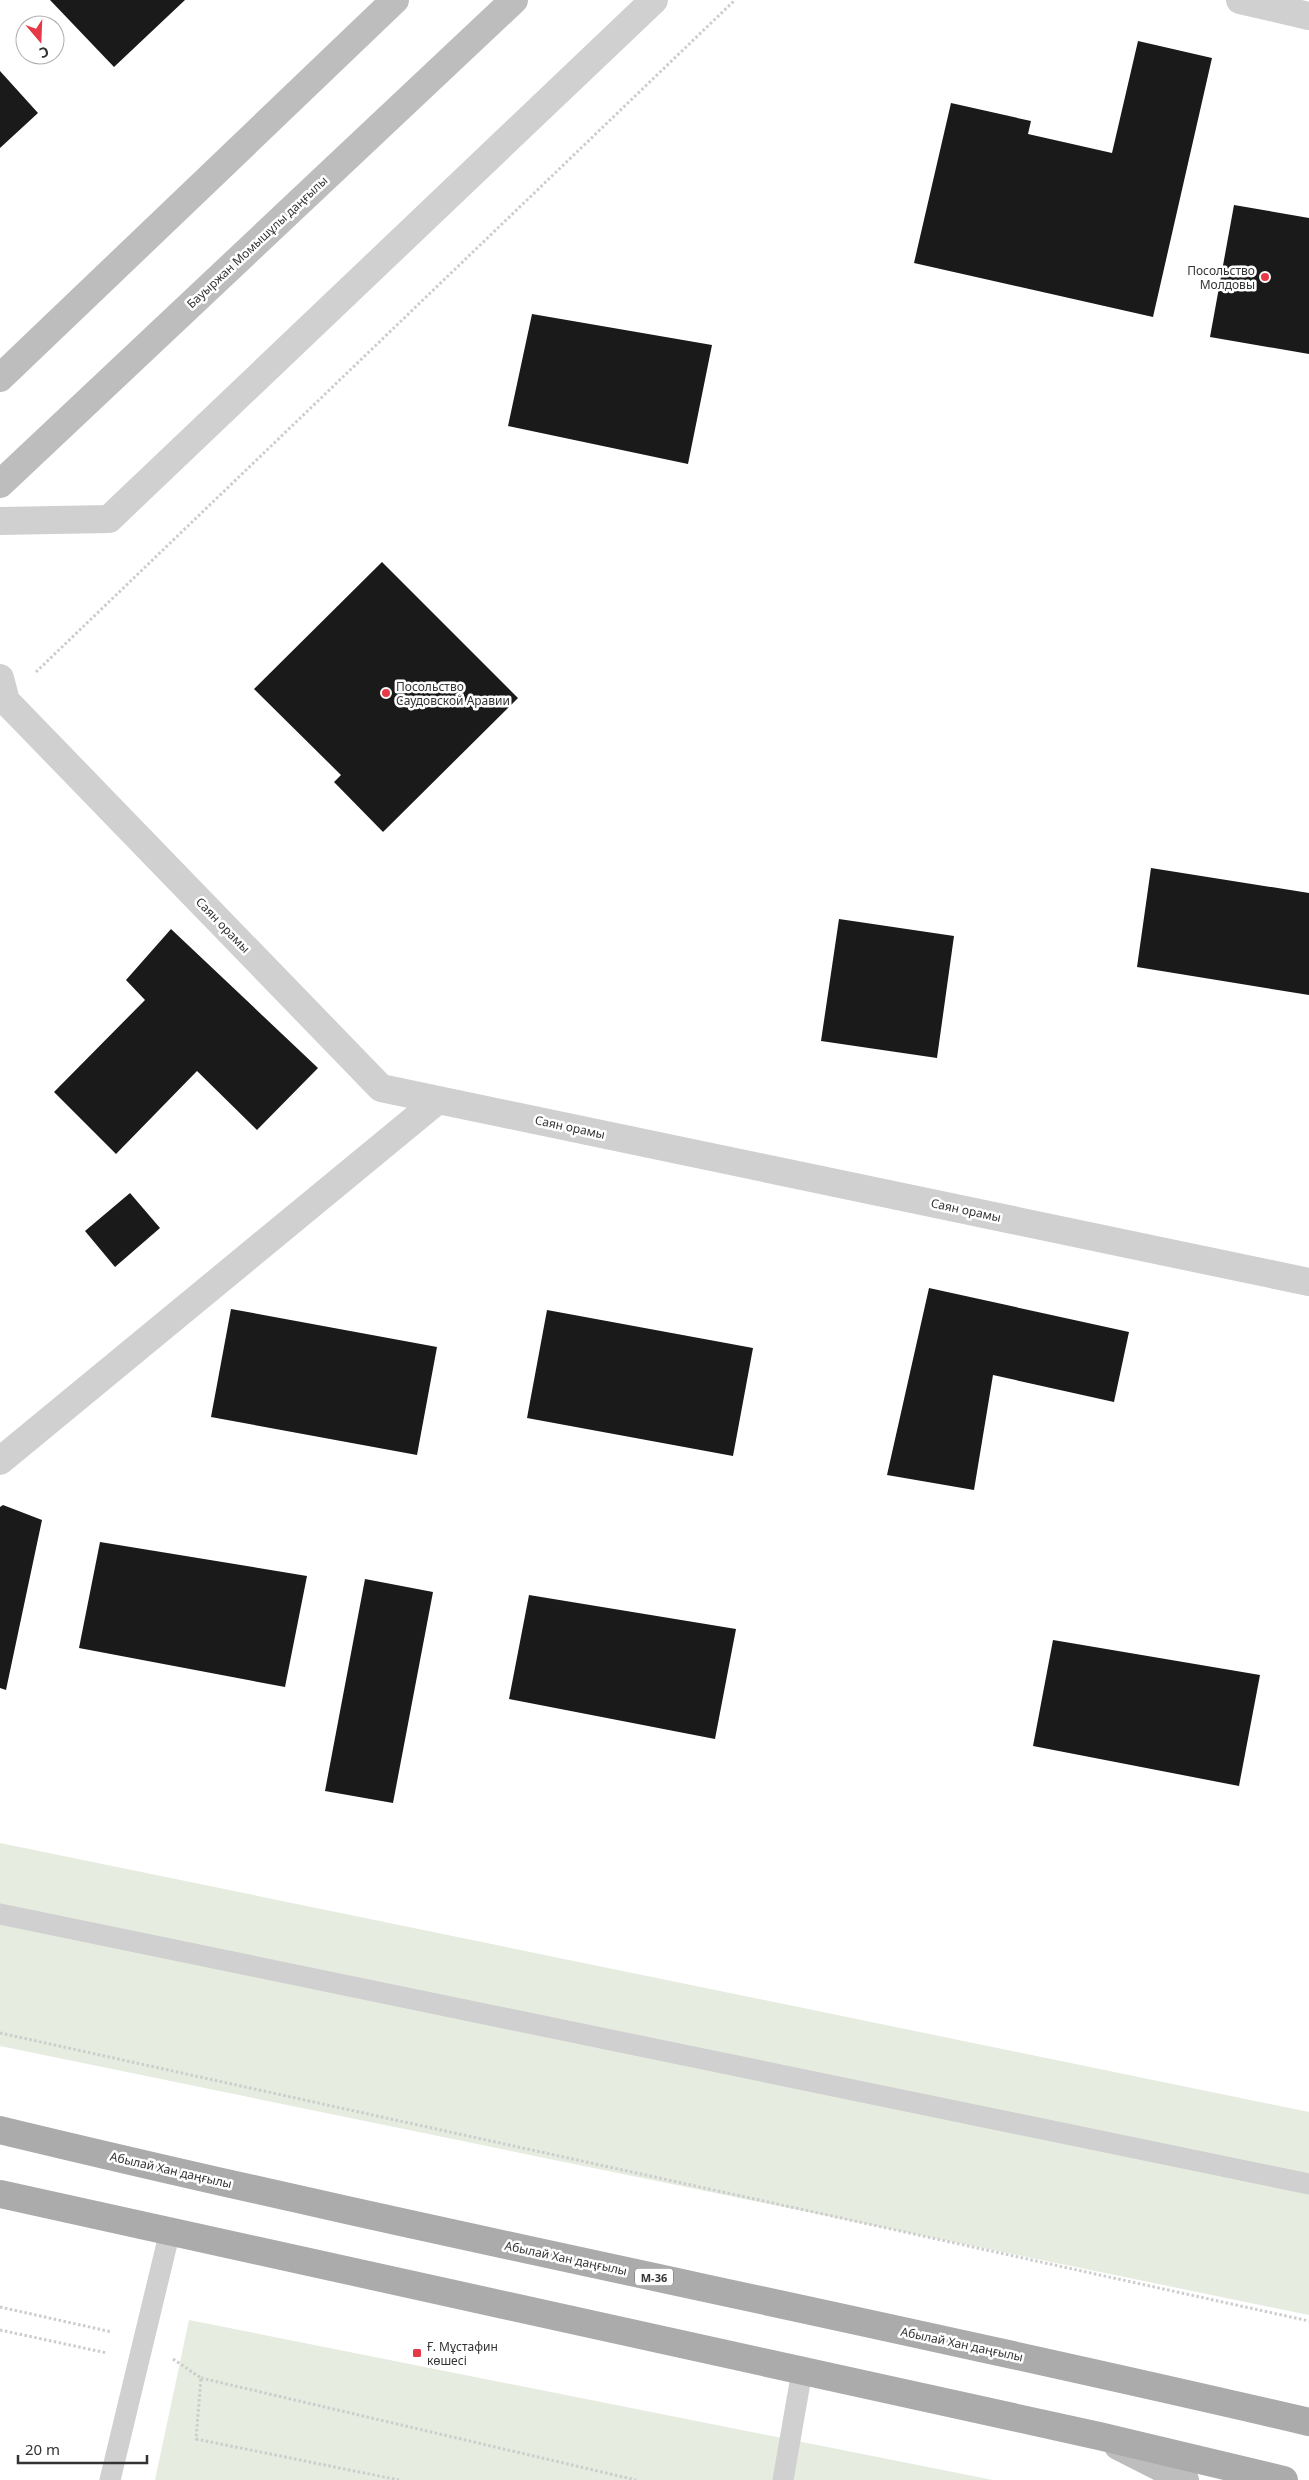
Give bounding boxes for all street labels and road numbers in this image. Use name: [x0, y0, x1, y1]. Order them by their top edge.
street label: Бауыржан Момышұлы даңғылы: [183, 172, 331, 312]
street label: Саян орамы: [192, 893, 254, 957]
street label: Саян орамы: [533, 1111, 607, 1143]
street label: Саян орамы: [929, 1194, 1003, 1226]
street label: Абылай Хан даңғылы: [108, 2148, 234, 2192]
street label: Абылай Хан даңғылы: [503, 2237, 629, 2279]
road number: M-36: [635, 2268, 673, 2286]
street label: Абылай Хан даңғылы: [899, 2323, 1025, 2365]

